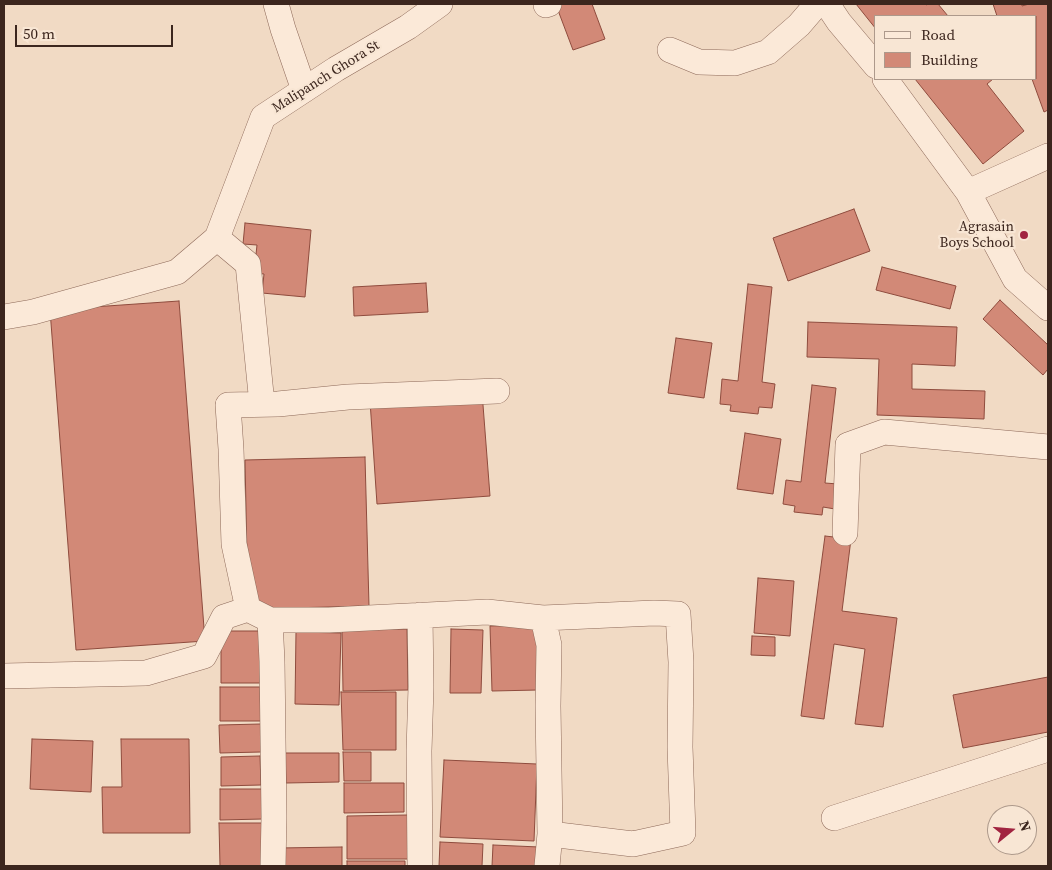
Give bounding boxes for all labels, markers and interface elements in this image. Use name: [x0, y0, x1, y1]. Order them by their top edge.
scale bar: [18, 15, 175, 47]
legend: [874, 15, 1037, 80]
text: 50 m: [23, 23, 55, 44]
text: Road: [921, 24, 955, 45]
street label: Malipanch Ghora St: [269, 37, 383, 117]
text: Building: [921, 49, 978, 70]
place label: Agrasain Boys School: [940, 219, 1014, 252]
marker: Agrasain Boys School: [1018, 229, 1030, 241]
north arrow: [987, 805, 1037, 855]
text: N: [1014, 818, 1036, 834]

